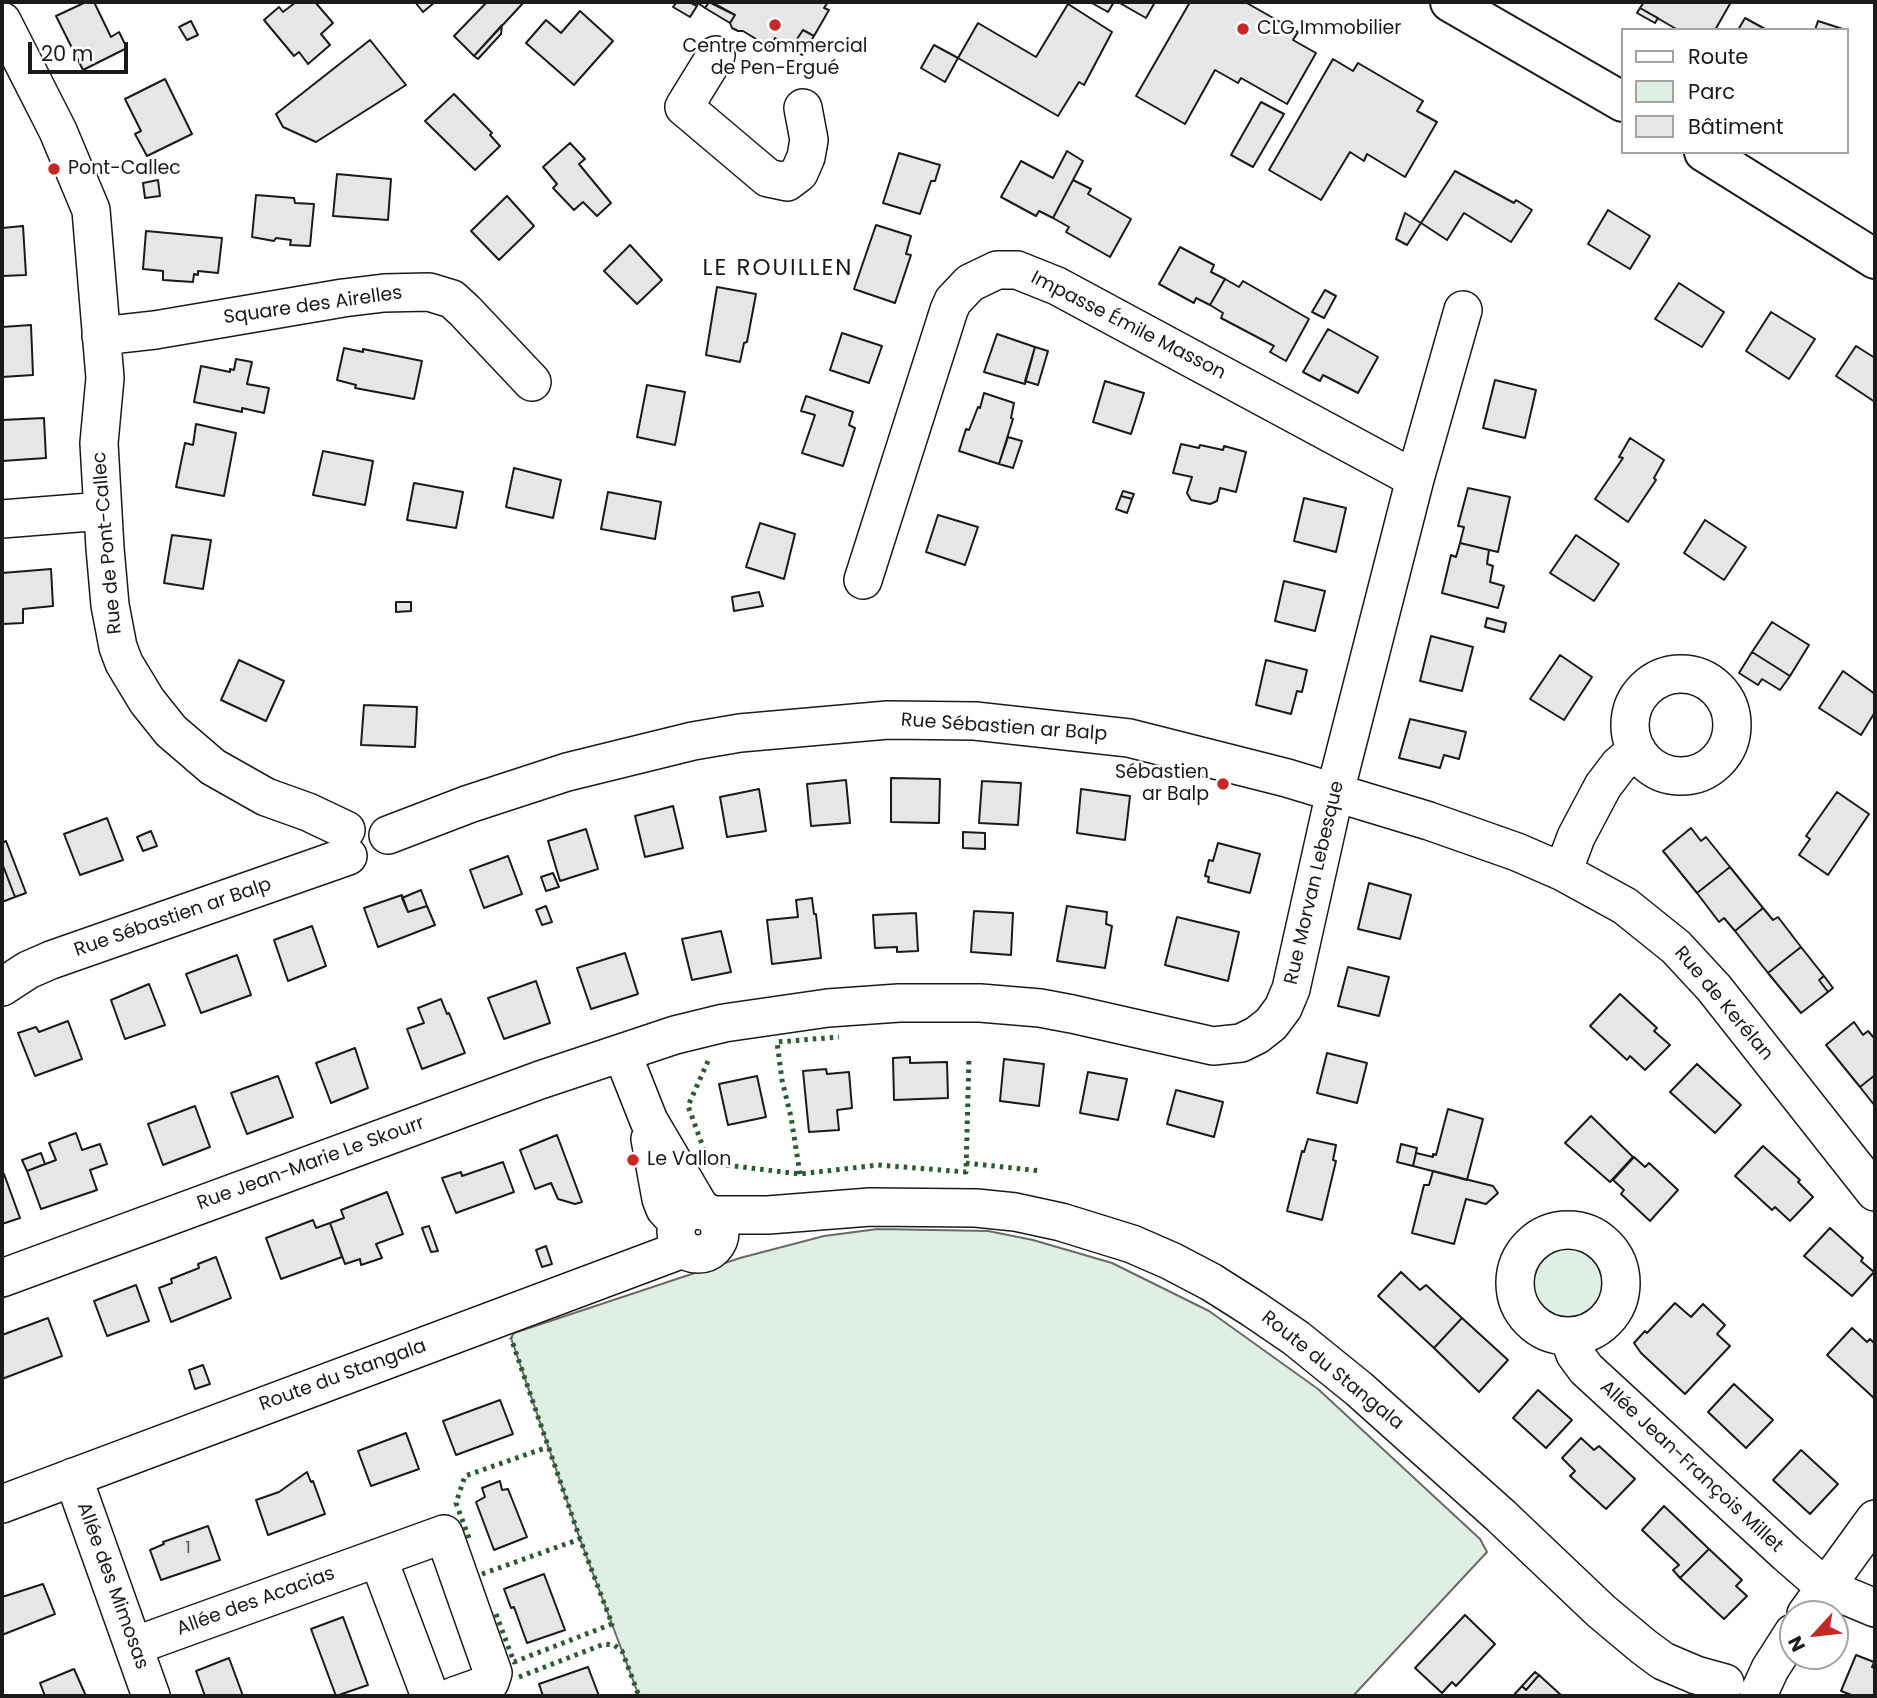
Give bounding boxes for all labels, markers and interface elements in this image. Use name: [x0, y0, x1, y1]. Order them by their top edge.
marker: Centre commercial de Pen-Ergué: [767, 17, 783, 33]
place label: CLG Immobilier: [1257, 18, 1401, 40]
marker: CLG Immobilier: [1235, 21, 1251, 37]
scale bar: [32, 28, 131, 72]
legend: [1622, 28, 1849, 154]
place label: Centre commercial de Pen-Ergué: [683, 36, 867, 80]
text: 20 m: [41, 39, 94, 68]
text: Route: [1688, 42, 1748, 71]
text: Parc: [1688, 77, 1735, 106]
text: Bâtiment: [1688, 112, 1784, 141]
place label: Pont-Callec: [68, 158, 181, 180]
marker: Pont-Callec: [46, 161, 62, 177]
district label: LE ROUILLEN: [704, 255, 852, 283]
street label: Impasse Émile Masson: [1027, 267, 1229, 385]
street label: Square des Airelles: [222, 282, 404, 330]
street label: Rue de Pont-Callec: [89, 451, 127, 635]
street label: Rue Sébastien ar Balp: [900, 709, 1108, 747]
place label: Sébastien ar Balp: [1115, 762, 1209, 806]
marker: Sébastien ar Balp: [1215, 776, 1231, 792]
street label: Rue Morvan Lebesque: [1280, 779, 1350, 987]
street label: Rue Sébastien ar Balp: [72, 874, 274, 962]
street label: Rue de Kerélan: [1669, 942, 1777, 1066]
street label: Rue Jean-Marie Le Skourr: [194, 1112, 428, 1216]
place label: Le Vallon: [647, 1149, 731, 1171]
marker: Le Vallon: [625, 1152, 641, 1168]
street label: Route du Stangala: [1256, 1307, 1408, 1435]
street label: Route du Stangala: [256, 1335, 430, 1417]
street label: Allée Jean-François Millet: [1595, 1376, 1787, 1558]
street label: Allée des Mimosas: [71, 1499, 153, 1673]
house number: 1: [185, 1539, 191, 1559]
street label: Allée des Acacias: [174, 1563, 338, 1641]
north arrow: [1779, 1600, 1849, 1670]
text: N: [1781, 1631, 1812, 1656]

